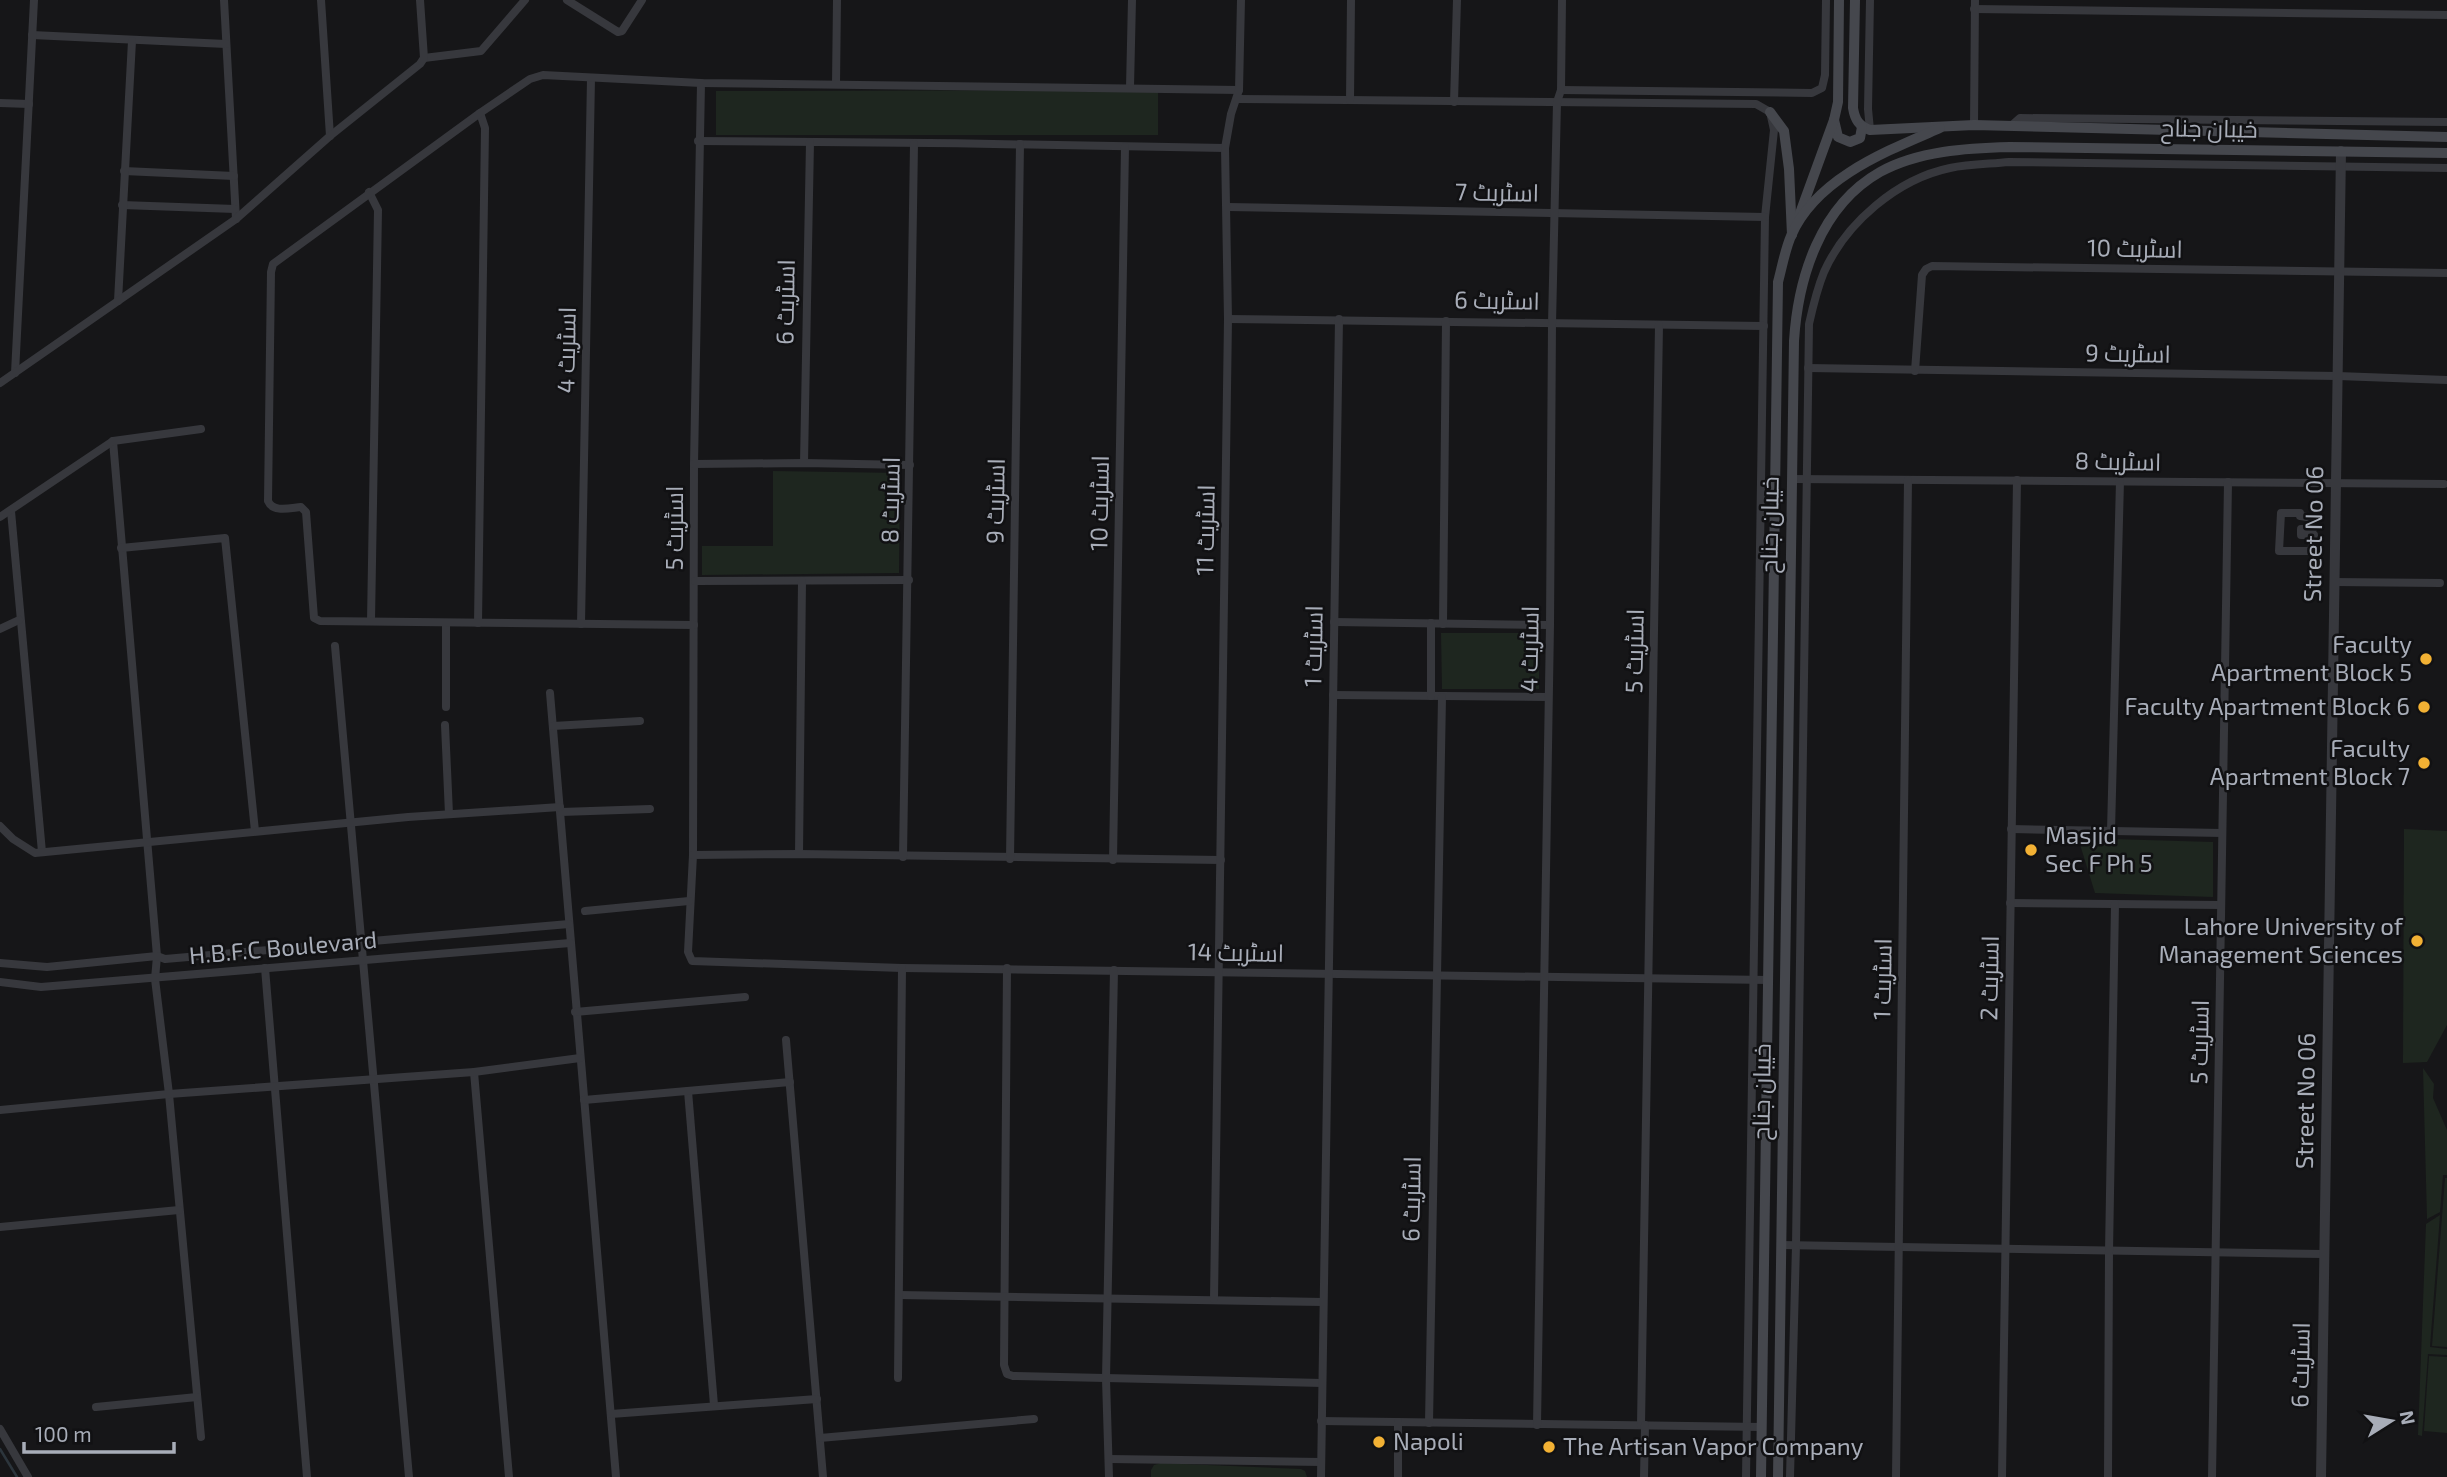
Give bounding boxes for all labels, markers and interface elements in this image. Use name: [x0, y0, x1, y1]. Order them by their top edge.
street label: خیبان جناح: [2160, 112, 2258, 146]
street label: اسٹریٹ 7: [1455, 176, 1539, 207]
street label: اسٹریٹ 10: [2087, 232, 2183, 263]
street label: اسٹریٹ 6: [769, 259, 800, 345]
street label: اسٹریٹ 6: [1454, 284, 1540, 315]
street label: اسٹریٹ 4: [550, 306, 581, 394]
street label: اسٹریٹ 9: [2085, 337, 2171, 368]
street label: اسٹریٹ 8: [2075, 445, 2162, 476]
street label: اسٹریٹ 10: [1083, 455, 1114, 551]
street label: اسٹریٹ 8: [874, 456, 905, 543]
street label: اسٹریٹ 9: [979, 458, 1010, 544]
street label: Street No 06: [2297, 466, 2328, 602]
street label: خیبان جناح: [1753, 476, 1787, 574]
street label: اسٹریٹ 11: [1189, 484, 1220, 576]
street label: اسٹریٹ 5: [659, 486, 688, 570]
street label: اسٹریٹ 1: [1297, 605, 1328, 687]
street label: اسٹریٹ 4: [1513, 605, 1544, 693]
street label: اسٹریٹ 5: [1618, 608, 1649, 694]
place label: Faculty Apartment Block 5: [2211, 629, 2412, 686]
marker: Faculty Apartment Block 5: [2418, 651, 2434, 667]
place label: Faculty Apartment Block 6: [2124, 691, 2410, 720]
marker: Faculty Apartment Block 6: [2416, 699, 2432, 715]
place label: Faculty Apartment Block 7: [2210, 733, 2410, 790]
marker: Faculty Apartment Block 7: [2416, 755, 2432, 771]
place label: Masjid Sec F Ph 5: [2045, 820, 2153, 877]
marker: Masjid Sec F Ph 5: [2023, 842, 2039, 858]
place label: Lahore University of Management Sciences: [2159, 911, 2404, 968]
street label: H.B.F.C Boulevard: [188, 924, 378, 969]
marker: Lahore University of Management Sciences: [2409, 933, 2425, 949]
street label: اسٹریٹ 2: [1973, 935, 2004, 1021]
street label: اسٹریٹ 14: [1188, 936, 1284, 967]
street label: اسٹریٹ 1: [1866, 938, 1897, 1020]
street label: اسٹریٹ 5: [2183, 999, 2214, 1085]
street label: Street No 06: [2289, 1033, 2320, 1169]
street label: خیبان جناح: [1745, 1043, 1779, 1141]
street label: اسٹریٹ 6: [1395, 1156, 1426, 1242]
street label: اسٹریٹ 6: [2284, 1322, 2315, 1408]
north arrow: [2356, 1386, 2426, 1456]
text: N: [2396, 1409, 2421, 1427]
scale bar: [24, 1410, 175, 1454]
text: 100 m: [35, 1421, 92, 1446]
place label: Napoli: [1393, 1426, 1464, 1455]
place label: The Artisan Vapor Company: [1563, 1431, 1864, 1460]
marker: Napoli: [1371, 1434, 1387, 1450]
marker: The Artisan Vapor Company: [1541, 1439, 1557, 1455]

